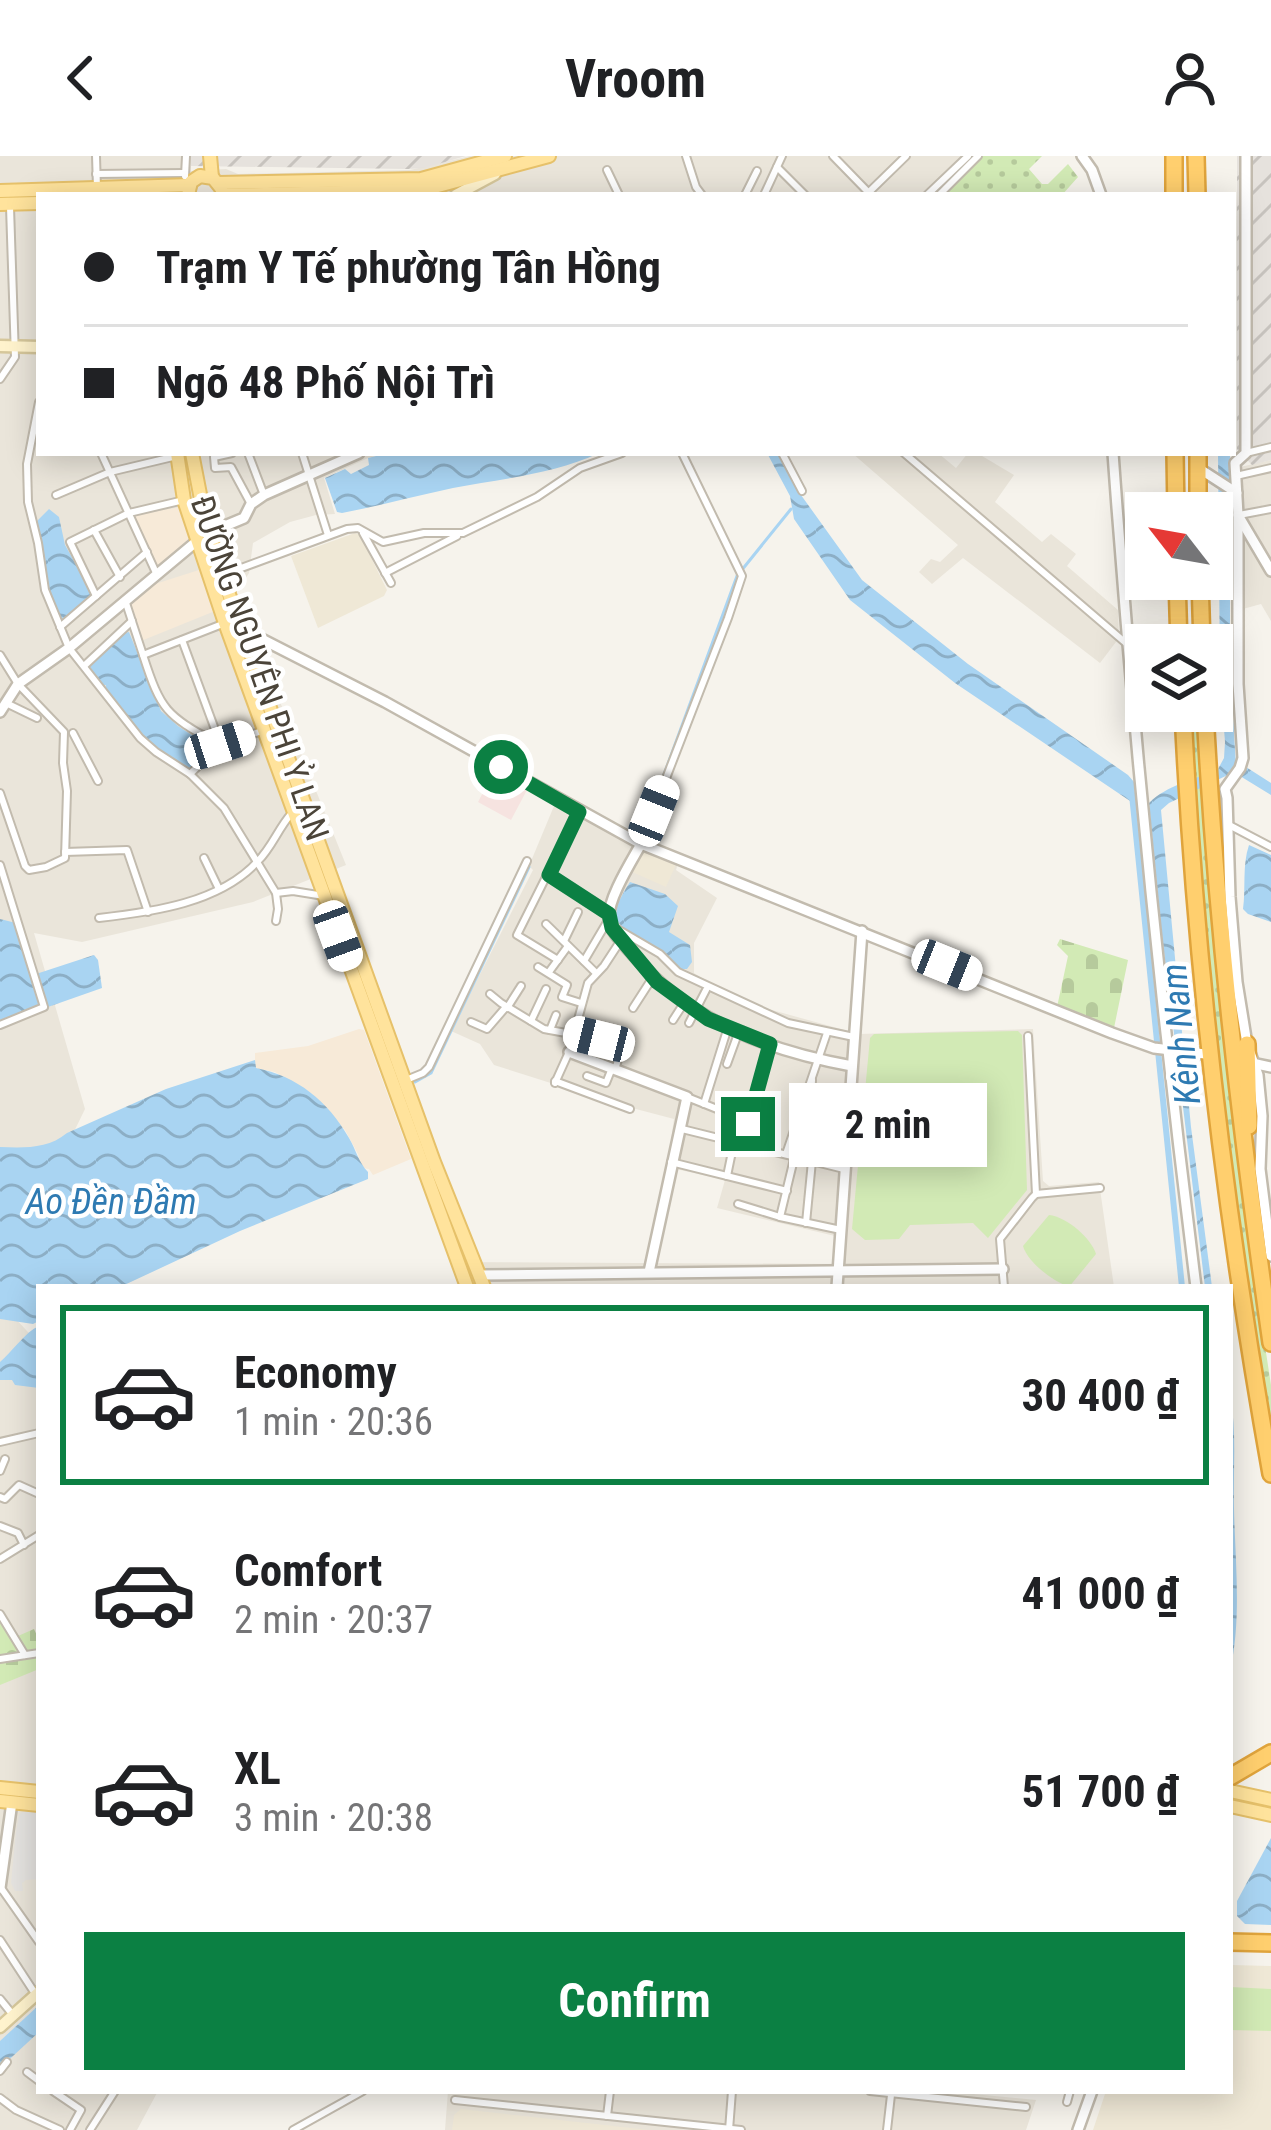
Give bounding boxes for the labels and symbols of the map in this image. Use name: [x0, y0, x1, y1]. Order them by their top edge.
street label: ĐƯỜNG NGUYÊN PHI Ỷ LAN: [183, 490, 338, 845]
north arrow: [1125, 492, 1233, 600]
car: [180, 717, 260, 773]
route start: [474, 740, 528, 794]
car: [624, 771, 684, 851]
car: [309, 896, 367, 976]
car: [907, 935, 987, 995]
water label: Kênh Nam: [1153, 961, 1209, 1107]
car: [560, 1013, 638, 1065]
callout: 2 min: [790, 1082, 988, 1166]
route end: [721, 1097, 775, 1151]
water label: Ao Đền Đầm: [23, 1181, 197, 1223]

